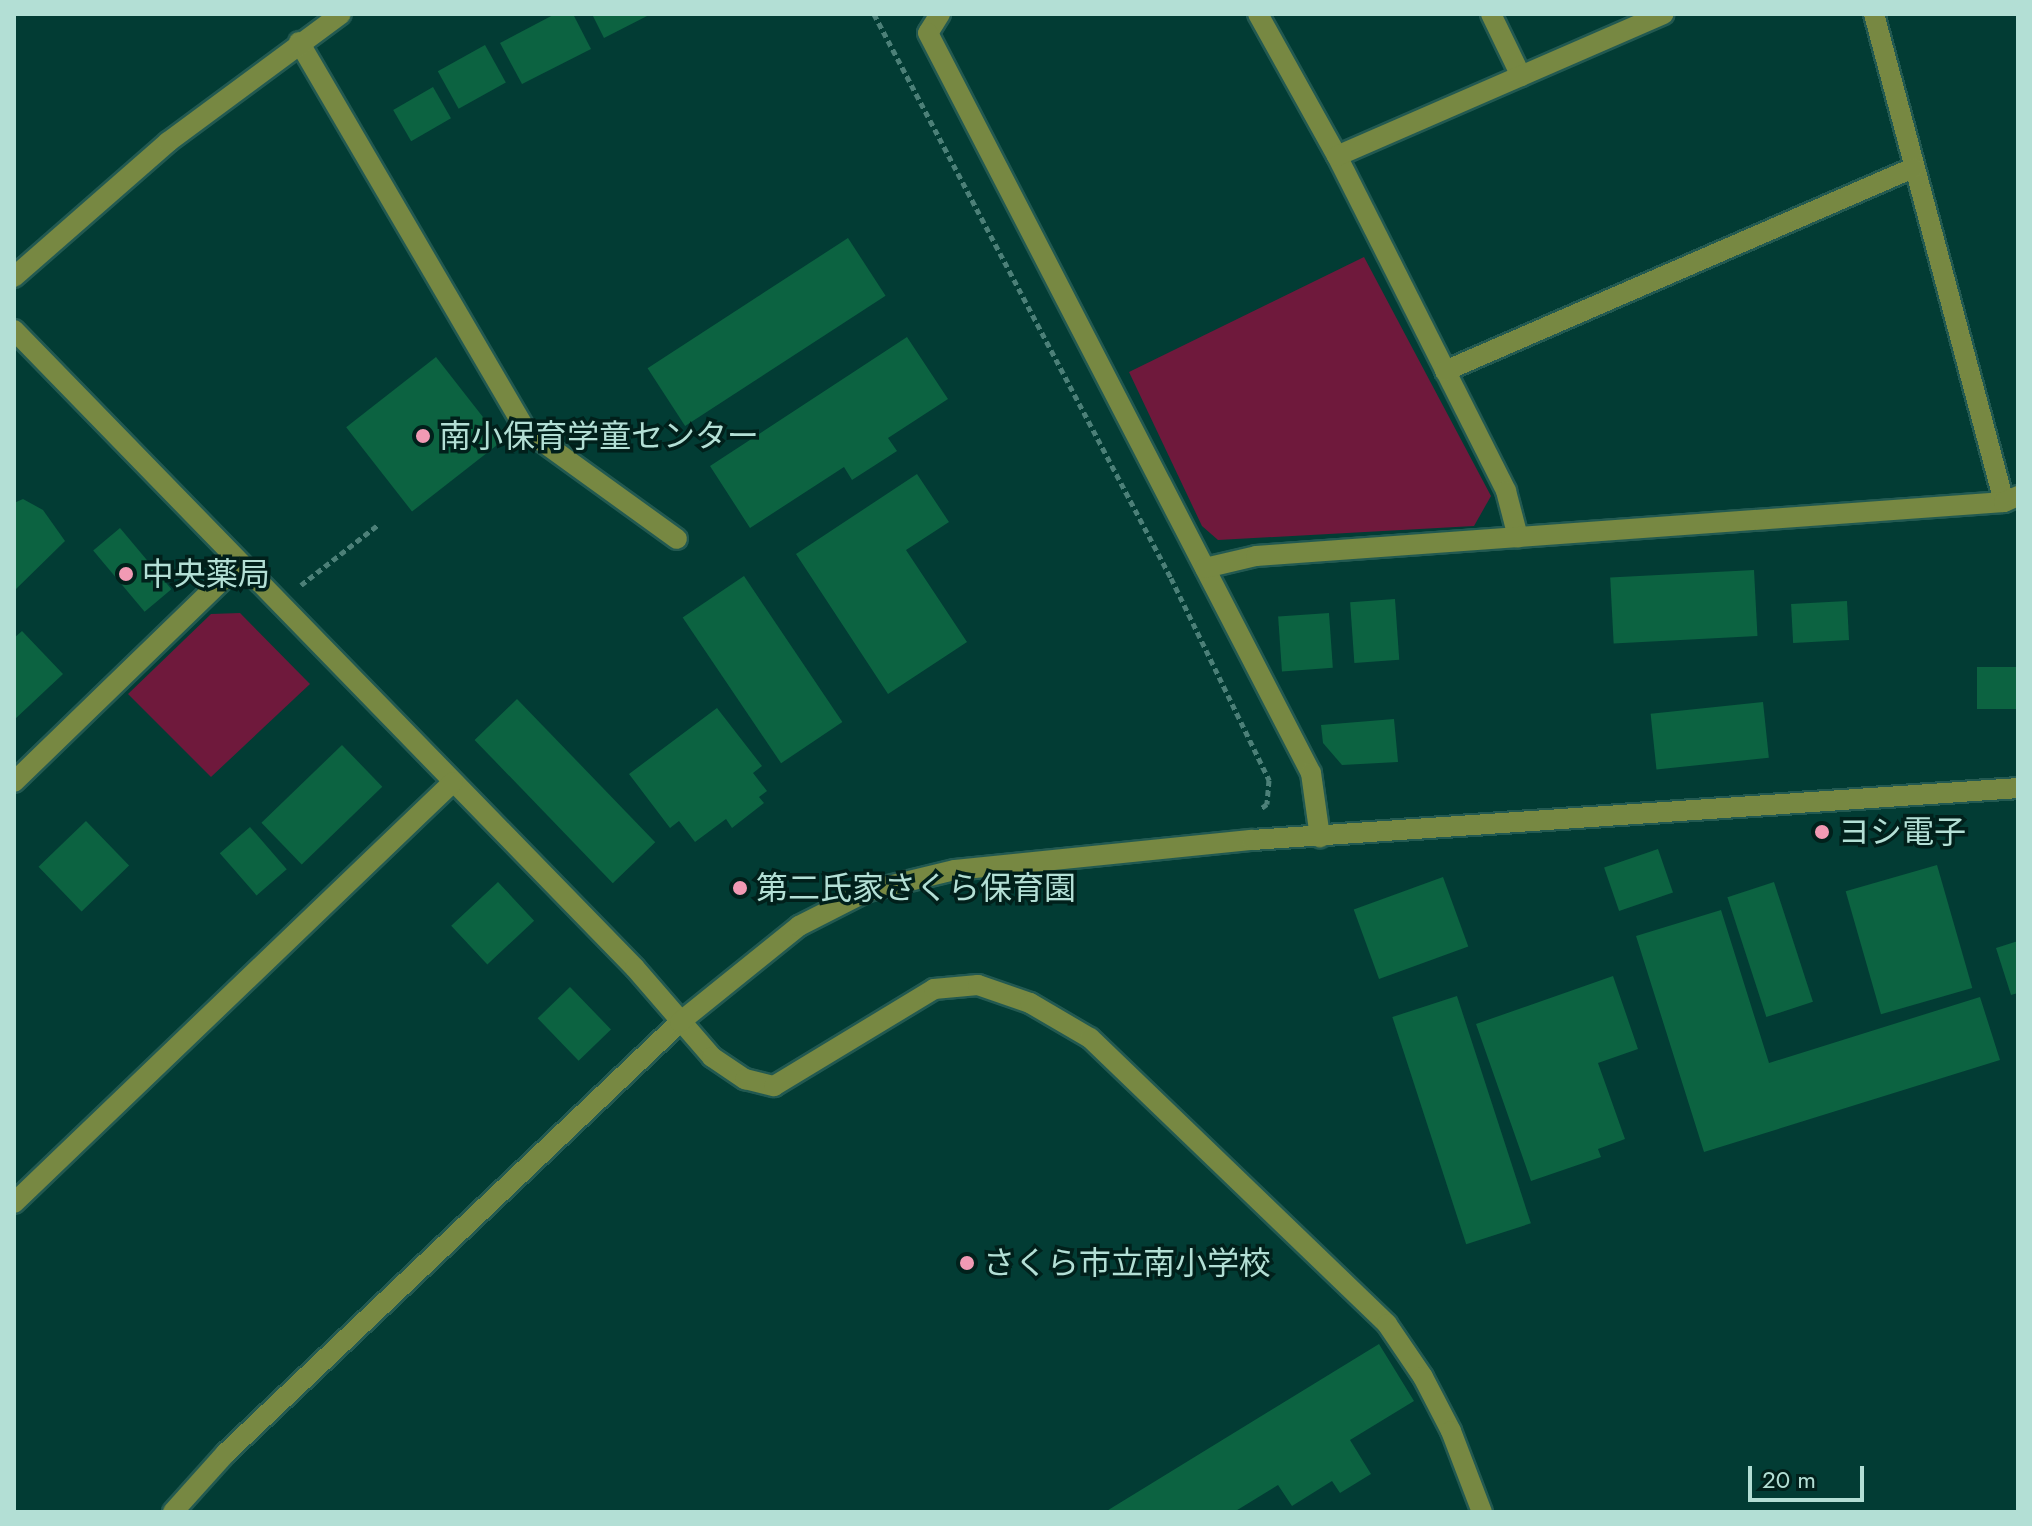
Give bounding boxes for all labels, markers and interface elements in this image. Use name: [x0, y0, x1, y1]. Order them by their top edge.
place label: 南小保育学童センター: [439, 417, 759, 455]
marker: 南小保育学童センター: [414, 427, 432, 445]
place label: 中央薬局: [142, 555, 270, 593]
marker: 中央薬局: [117, 565, 135, 583]
place label: ヨシ電子: [1838, 813, 1966, 851]
marker: ヨシ電子: [1813, 823, 1831, 841]
place label: 第二氏家さくら保育園: [756, 869, 1076, 907]
marker: 第二氏家さくら保育園: [731, 879, 749, 897]
place label: さくら市立南小学校: [983, 1244, 1271, 1282]
marker: さくら市立南小学校: [958, 1254, 976, 1272]
scale bar: [1752, 1450, 1868, 1500]
text: 20 m: [1762, 1462, 1816, 1497]

